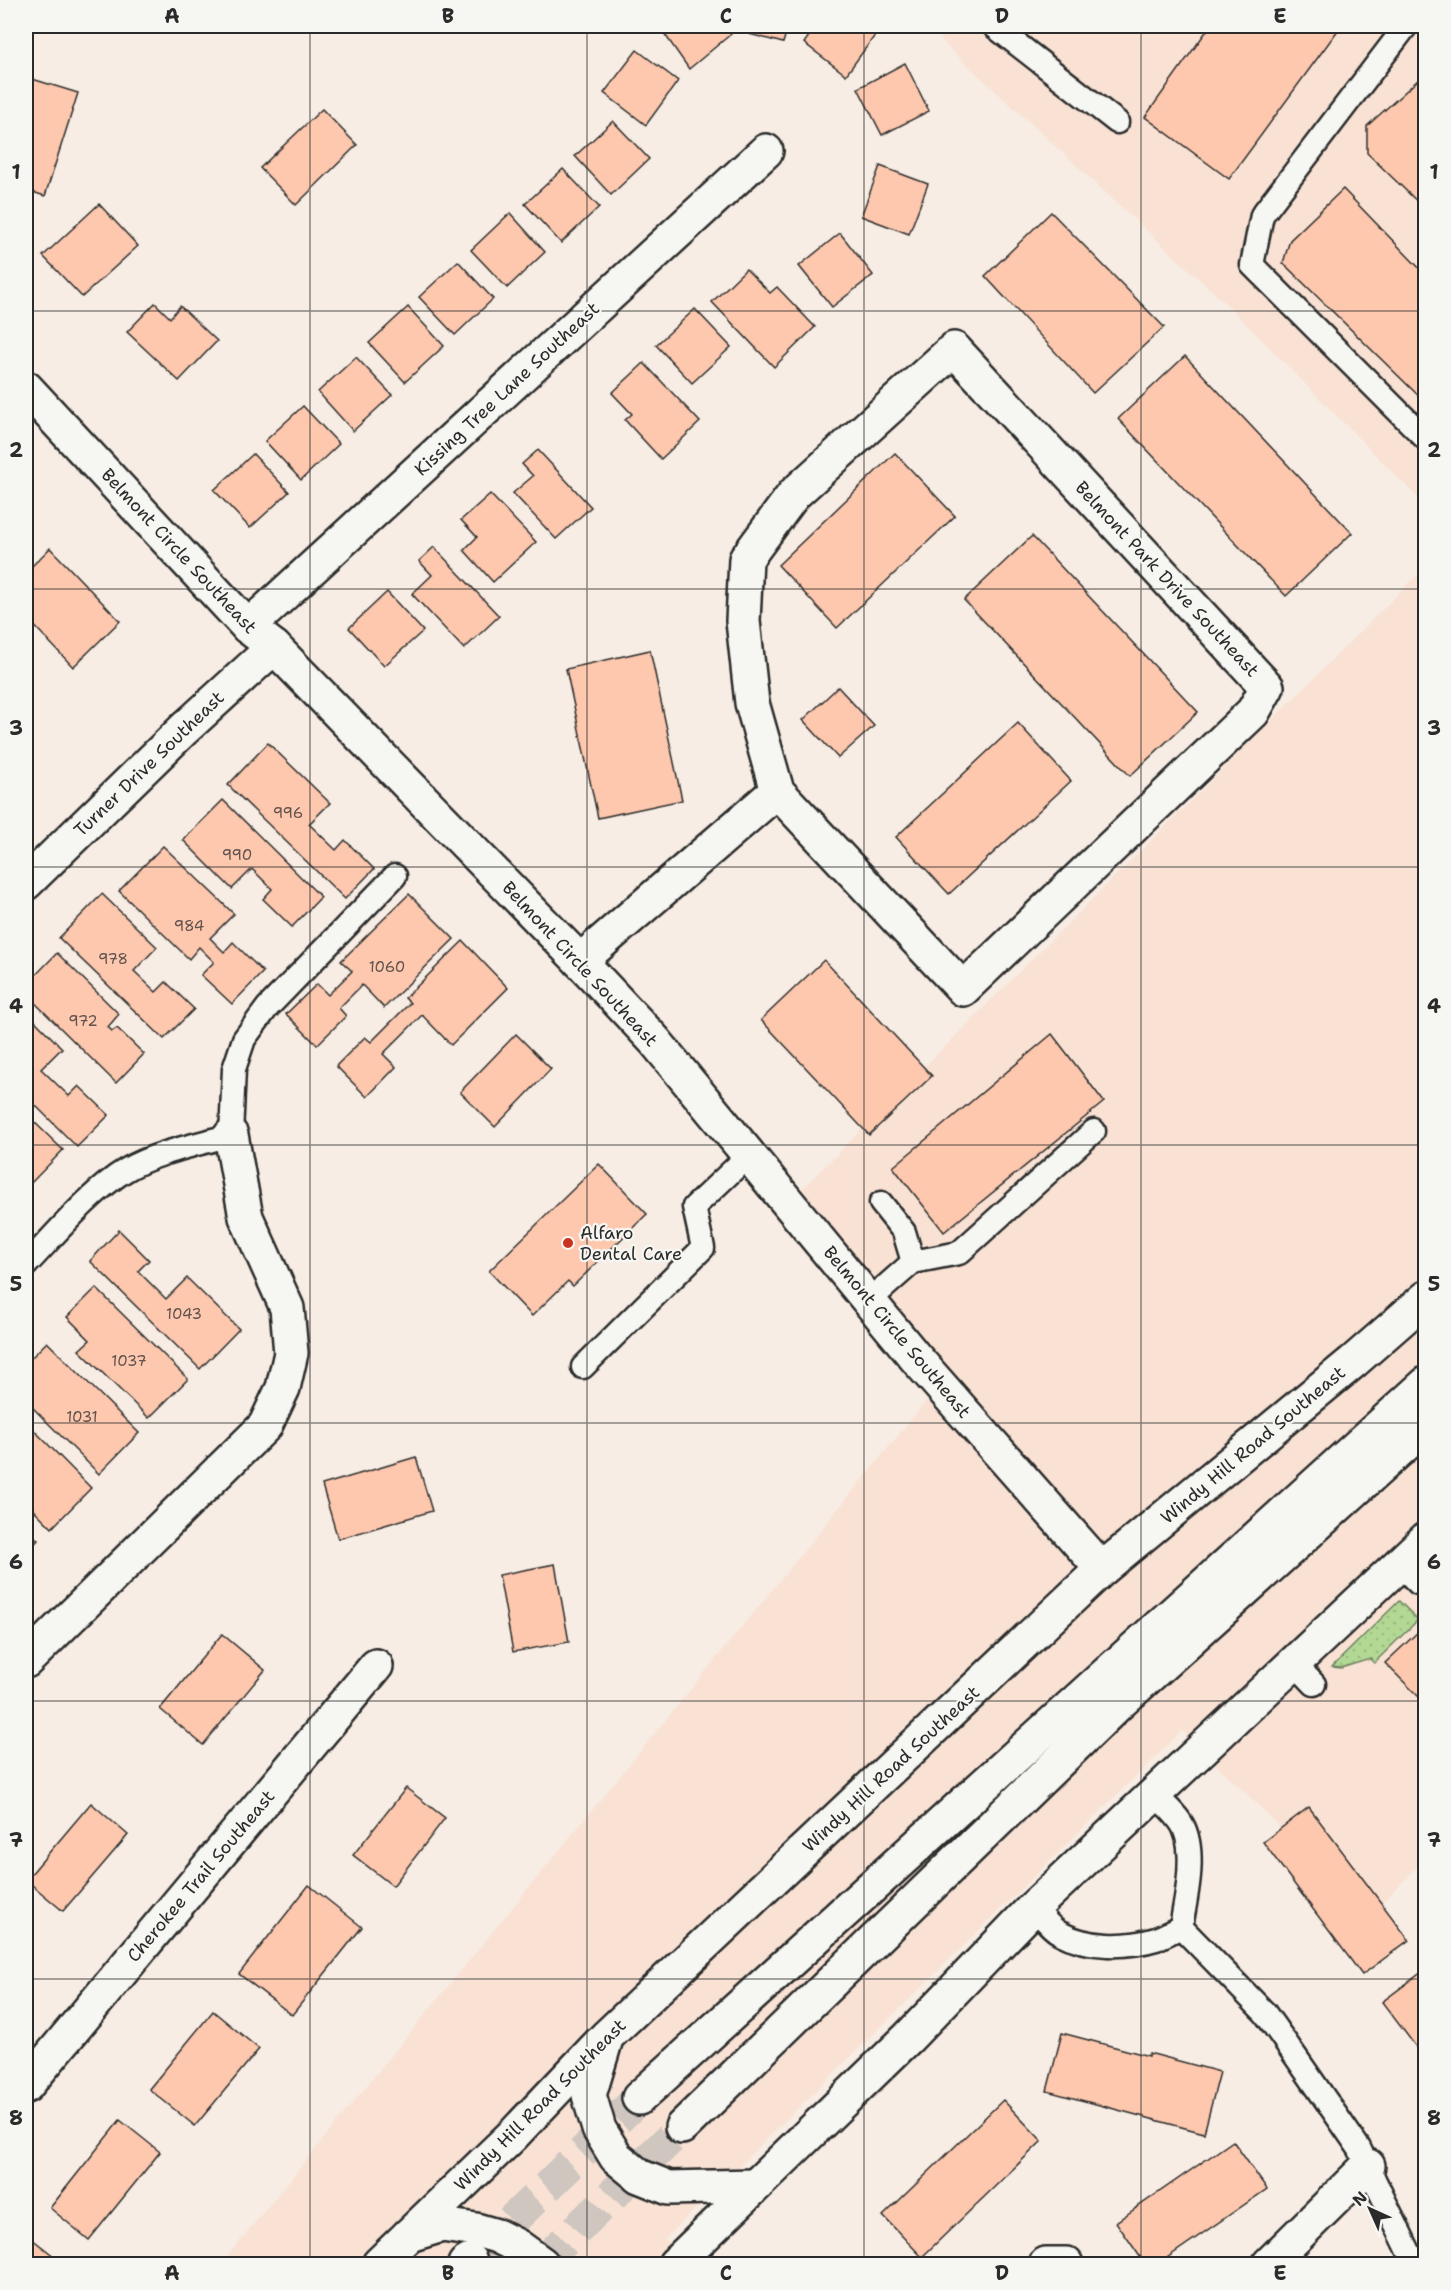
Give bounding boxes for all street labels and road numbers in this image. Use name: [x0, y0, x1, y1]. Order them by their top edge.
street label: Kissing Tree Lane Southeast: [409, 297, 605, 481]
street label: Belmont Circle Southeast: [96, 463, 262, 639]
street label: Belmont Park Drive Southeast: [1070, 476, 1264, 682]
street label: Turner Drive Southeast: [69, 686, 229, 842]
street label: Belmont Circle Southeast: [497, 876, 663, 1052]
street label: Belmont Circle Southeast: [818, 1241, 976, 1423]
street label: Windy Hill Road Southeast: [1156, 1360, 1351, 1529]
street label: Windy Hill Road Southeast: [797, 1680, 985, 1858]
street label: Cherokee Trail Southeast: [122, 1785, 280, 1967]
street label: Windy Hill Road Southeast: [449, 2014, 631, 2196]

